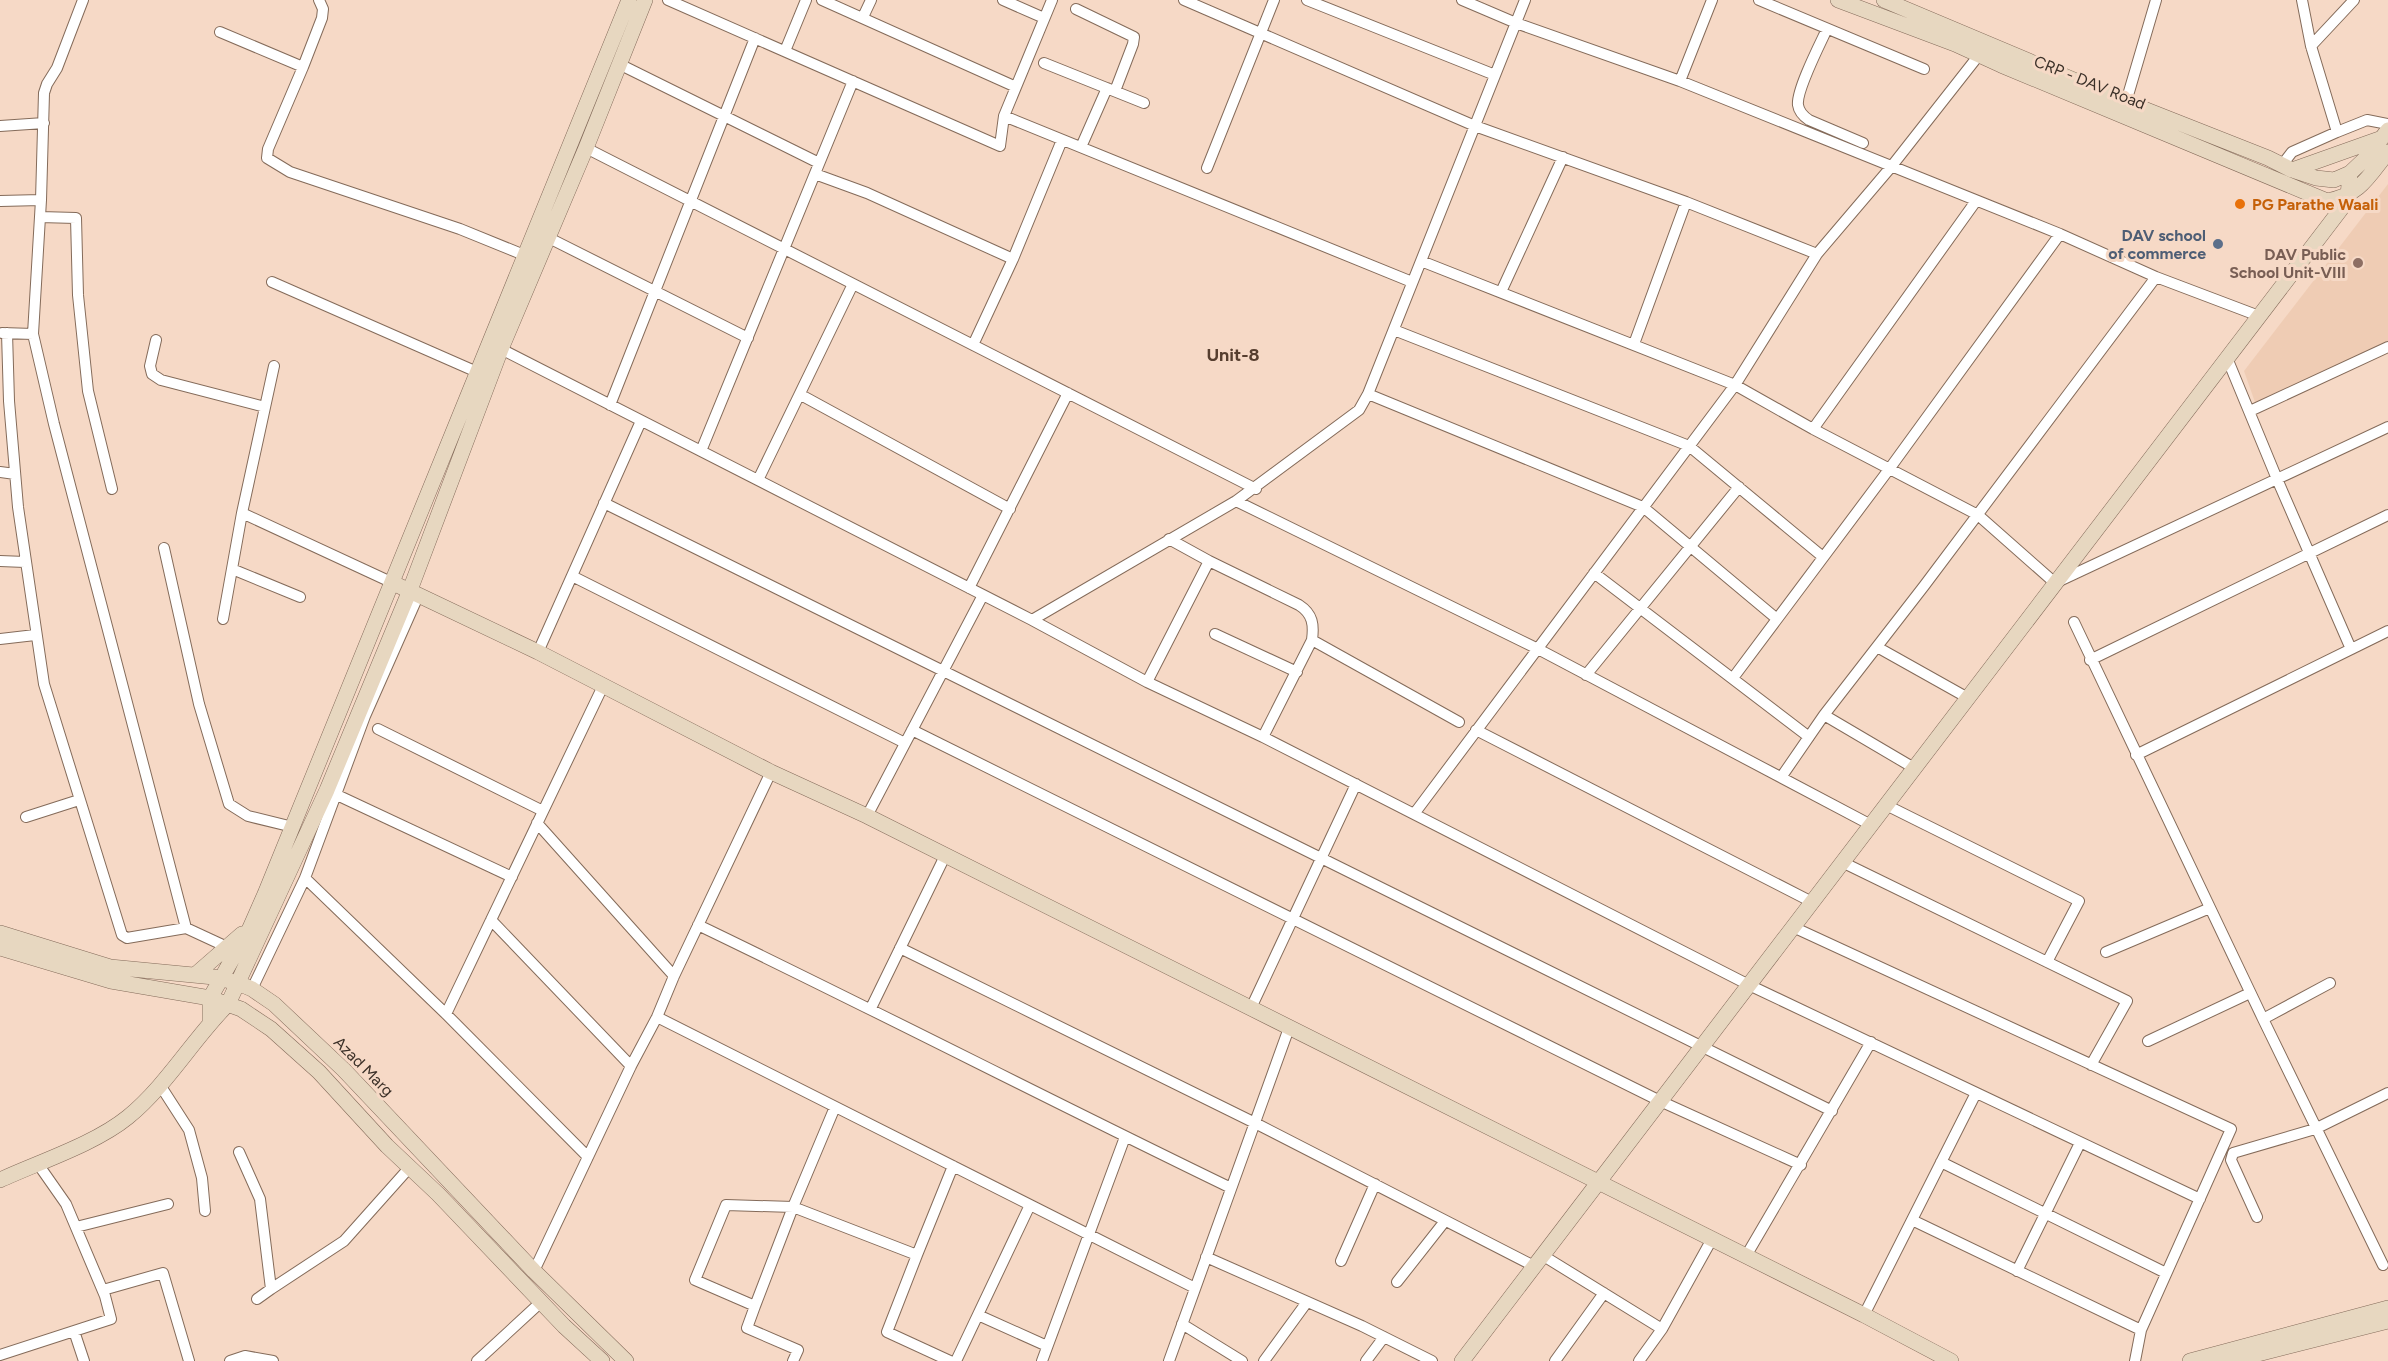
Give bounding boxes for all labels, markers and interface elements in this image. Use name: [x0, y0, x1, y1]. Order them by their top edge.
street label: CRP - DAV Road: [2031, 51, 2148, 113]
place label: PG Parathe Waali: [2252, 195, 2378, 214]
marker: PG Parathe Waali: [2233, 197, 2247, 211]
place label: DAV school of commerce: [2108, 226, 2206, 263]
marker: DAV school of commerce: [2211, 237, 2225, 251]
place label: DAV Public School Unit-VIII: [2229, 245, 2346, 282]
marker: DAV Public School Unit-VIII: [2351, 256, 2365, 270]
district label: Unit-8: [1206, 344, 1260, 366]
street label: Azad Marg: [330, 1033, 397, 1100]

